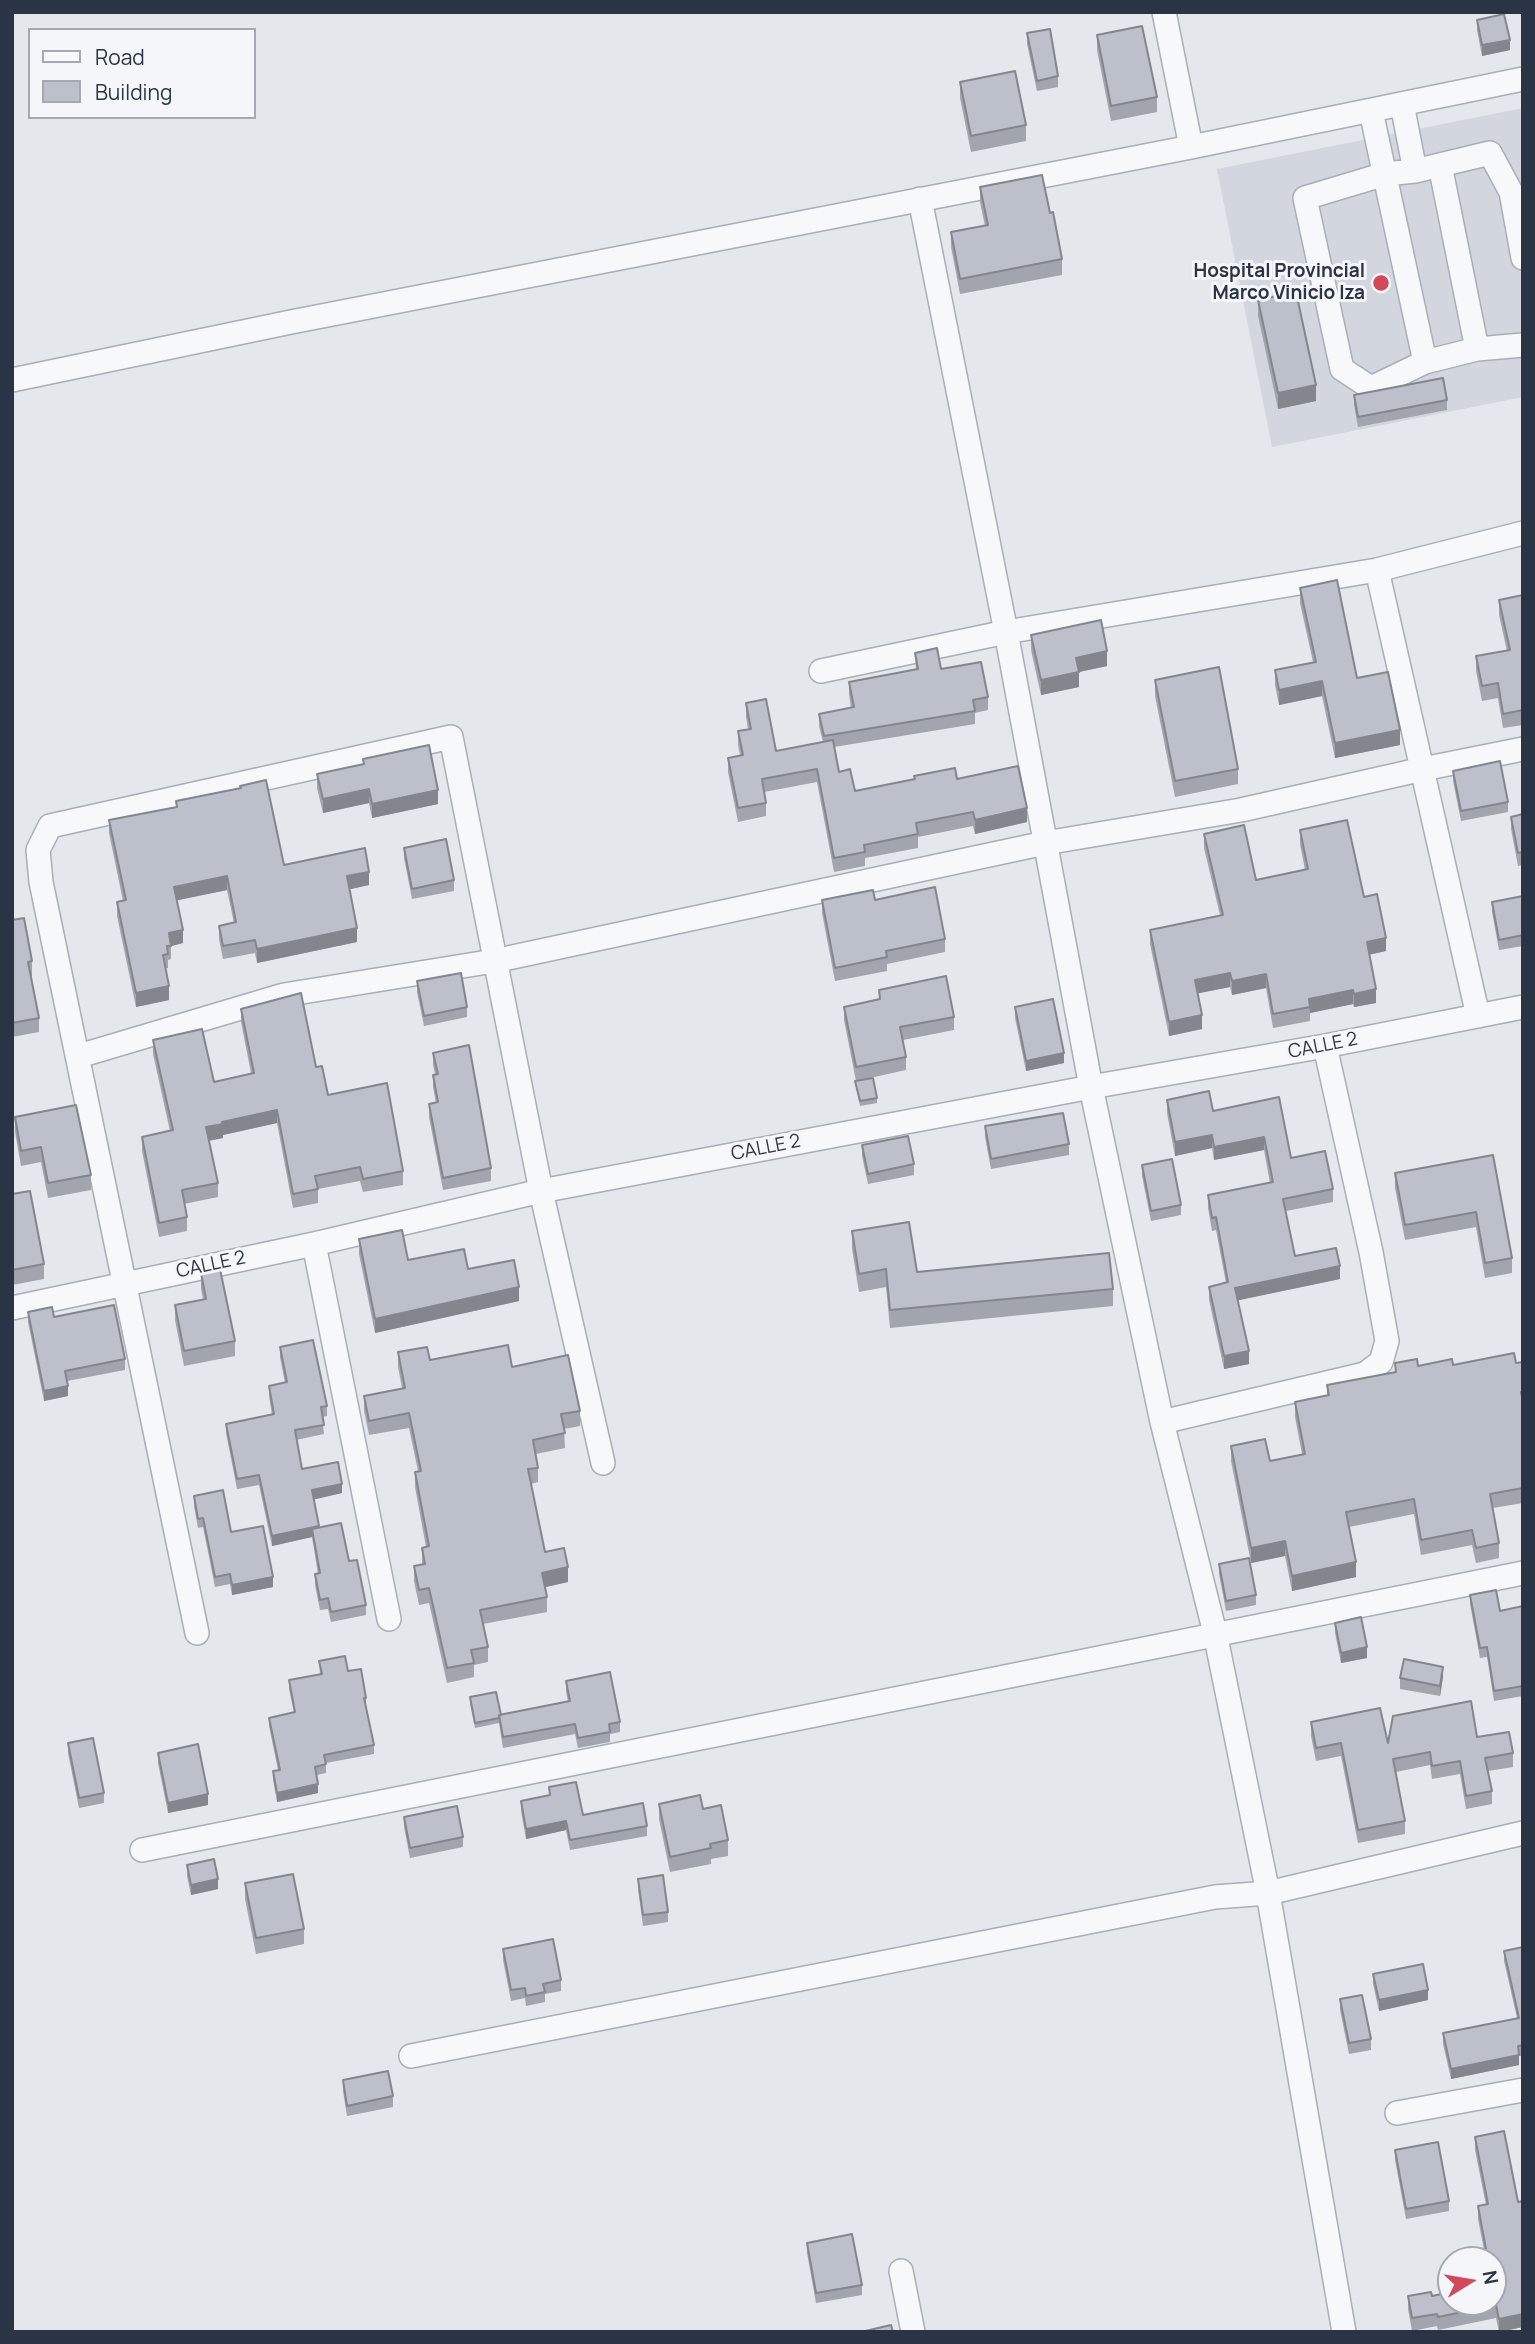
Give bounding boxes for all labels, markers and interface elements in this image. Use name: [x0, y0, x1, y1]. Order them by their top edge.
legend: [28, 28, 256, 119]
text: Road: [95, 43, 145, 71]
text: Building: [95, 78, 172, 106]
place label: Hospital Provincial Marco Vinicio Iza: [1193, 261, 1365, 305]
marker: Hospital Provincial Marco Vinicio Iza: [1371, 273, 1391, 293]
street label: CALLE 2: [1286, 1028, 1360, 1064]
street label: CALLE 2: [729, 1130, 803, 1166]
street label: CALLE 2: [174, 1247, 248, 1283]
north arrow: [1437, 2246, 1507, 2316]
text: N: [1477, 2268, 1505, 2287]

